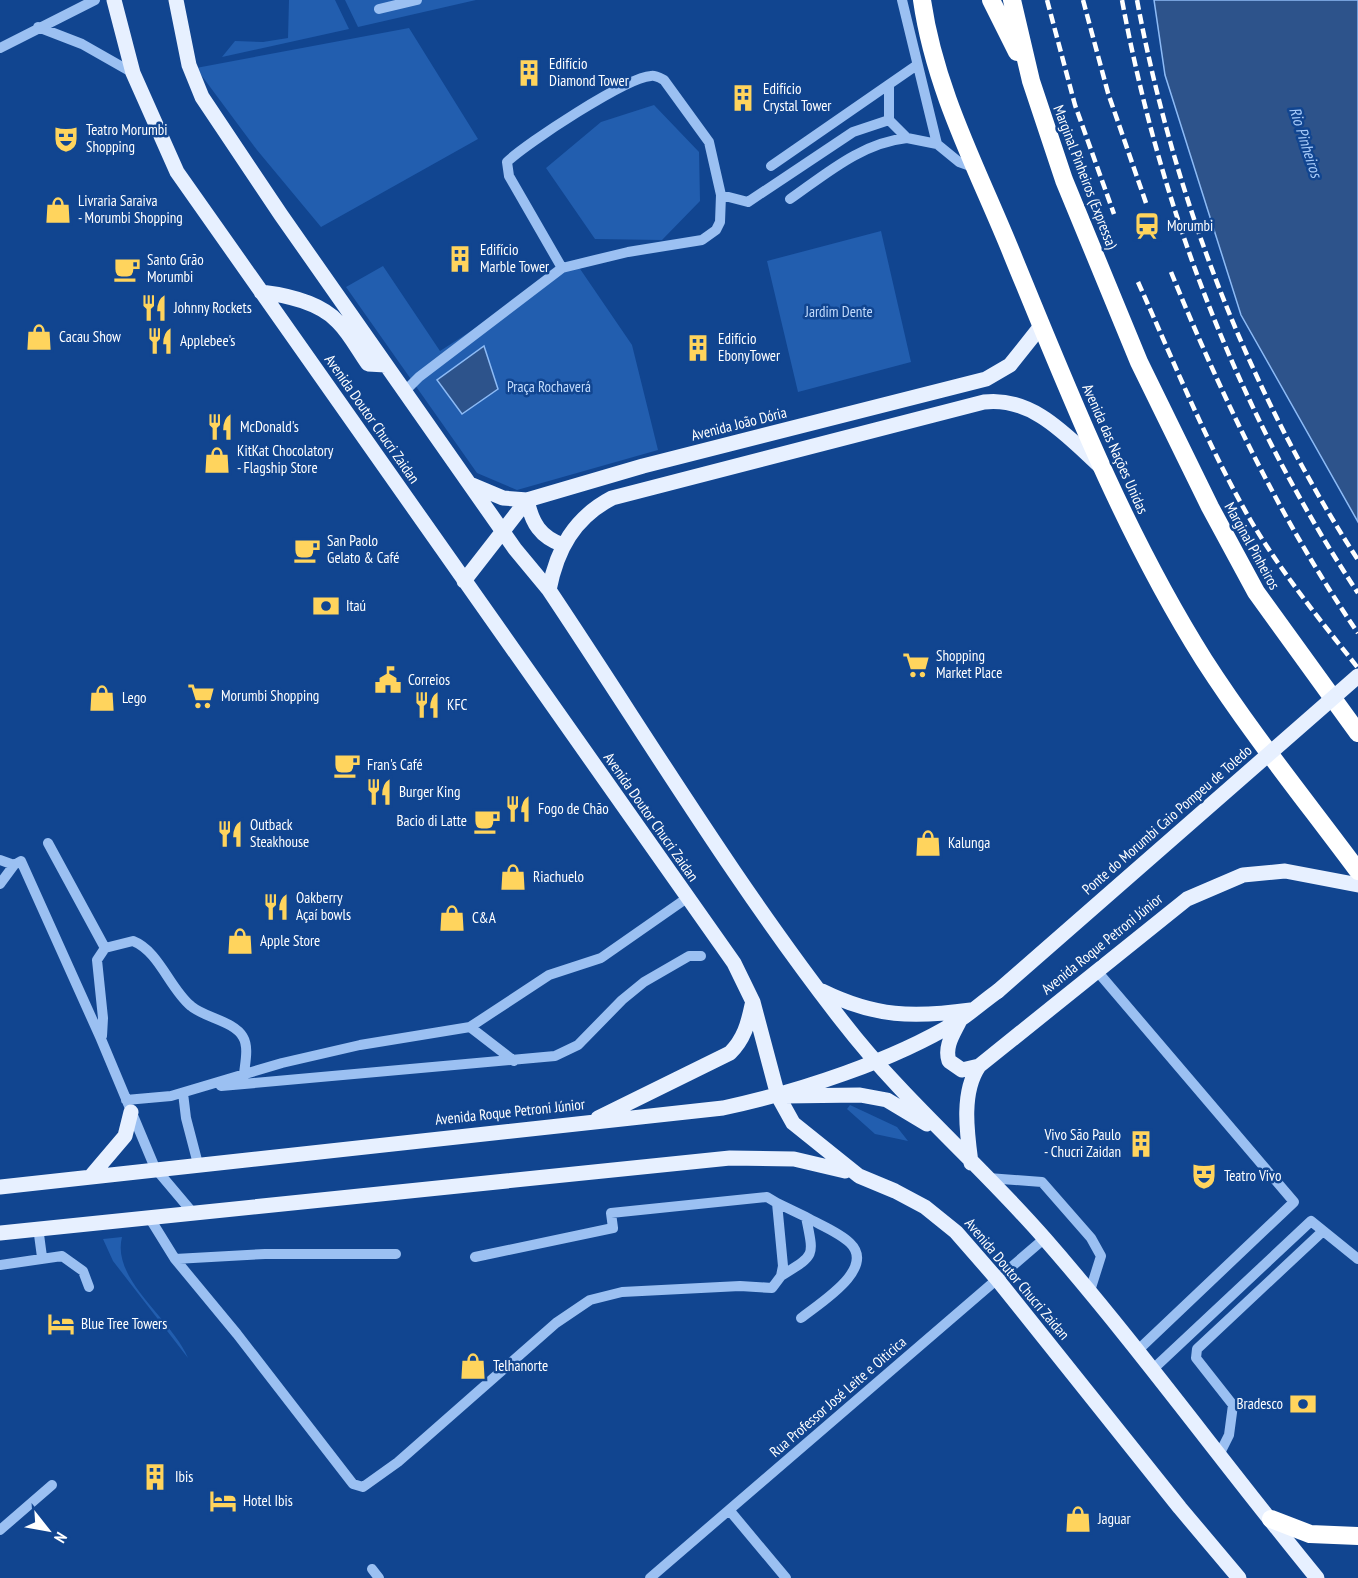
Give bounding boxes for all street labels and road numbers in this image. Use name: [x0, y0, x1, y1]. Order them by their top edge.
street label: Marginal Pinheiros (Expressa): [1049, 102, 1122, 252]
street label: Avenida Doutor Chucri Zaidan: [321, 351, 424, 487]
street label: Avenida das Nações Unidas: [1078, 381, 1153, 517]
street label: Avenida João Dória: [689, 402, 789, 445]
street label: Marginal Pinheiros: [1221, 499, 1284, 593]
street label: Ponte do Morumbi Caio Pompeu de Toledo: [1078, 741, 1255, 899]
street label: Avenida Doutor Chucri Zaidan: [600, 749, 703, 885]
street label: Avenida Roque Petroni Júnior: [1037, 888, 1167, 998]
street label: Avenida Roque Petroni Júnior: [434, 1094, 587, 1129]
street label: Avenida Doutor Chucri Zaidan: [961, 1214, 1074, 1343]
street label: Rua Professor José Leite e Oiticica: [766, 1332, 910, 1461]

